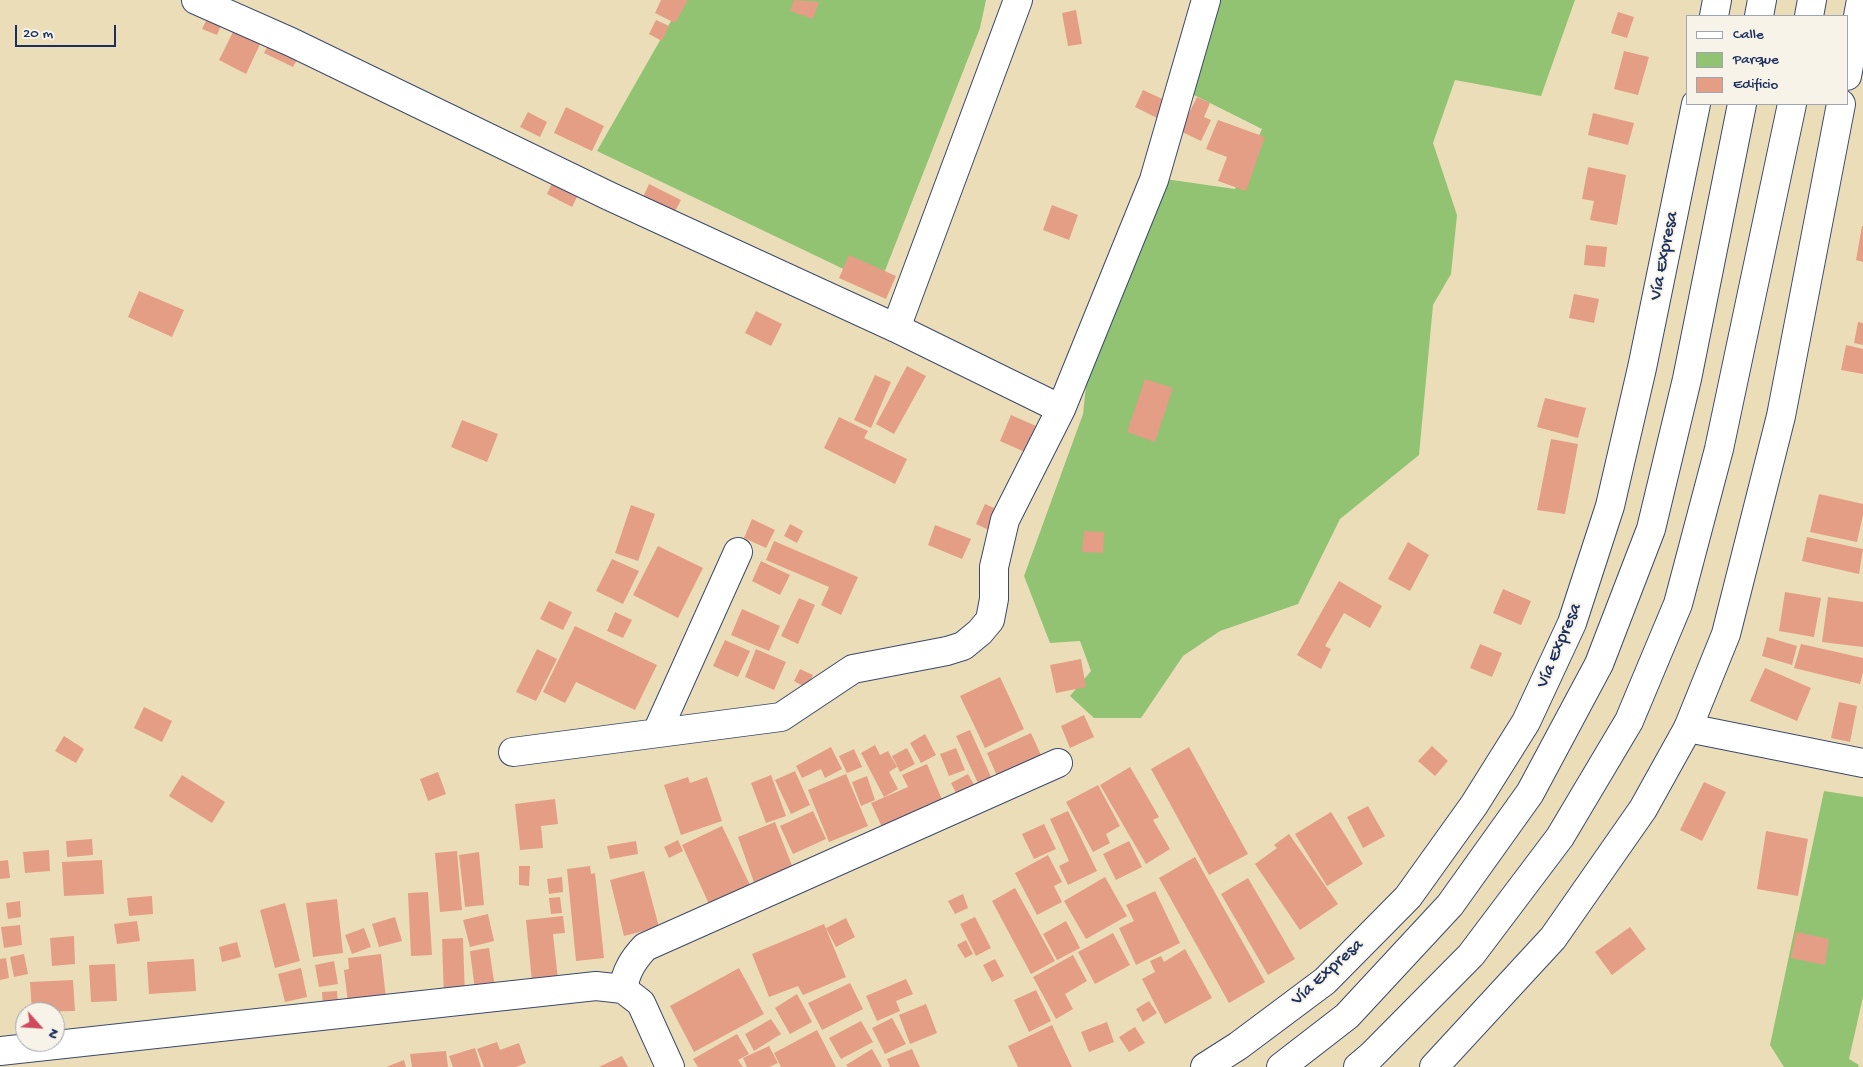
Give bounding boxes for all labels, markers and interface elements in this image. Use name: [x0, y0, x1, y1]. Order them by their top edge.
scale bar: [18, 15, 119, 47]
legend: [1686, 15, 1848, 105]
text: 20 m: [23, 25, 53, 43]
text: Calle: [1733, 26, 1764, 44]
text: Parque: [1733, 51, 1779, 69]
text: Edificio: [1733, 76, 1778, 94]
street label: Vía Expresa: [1646, 210, 1684, 302]
street label: Vía Expresa: [1532, 600, 1588, 692]
street label: Vía Expresa: [1287, 935, 1369, 1011]
north arrow: [15, 1002, 65, 1052]
text: N: [43, 1026, 63, 1041]

